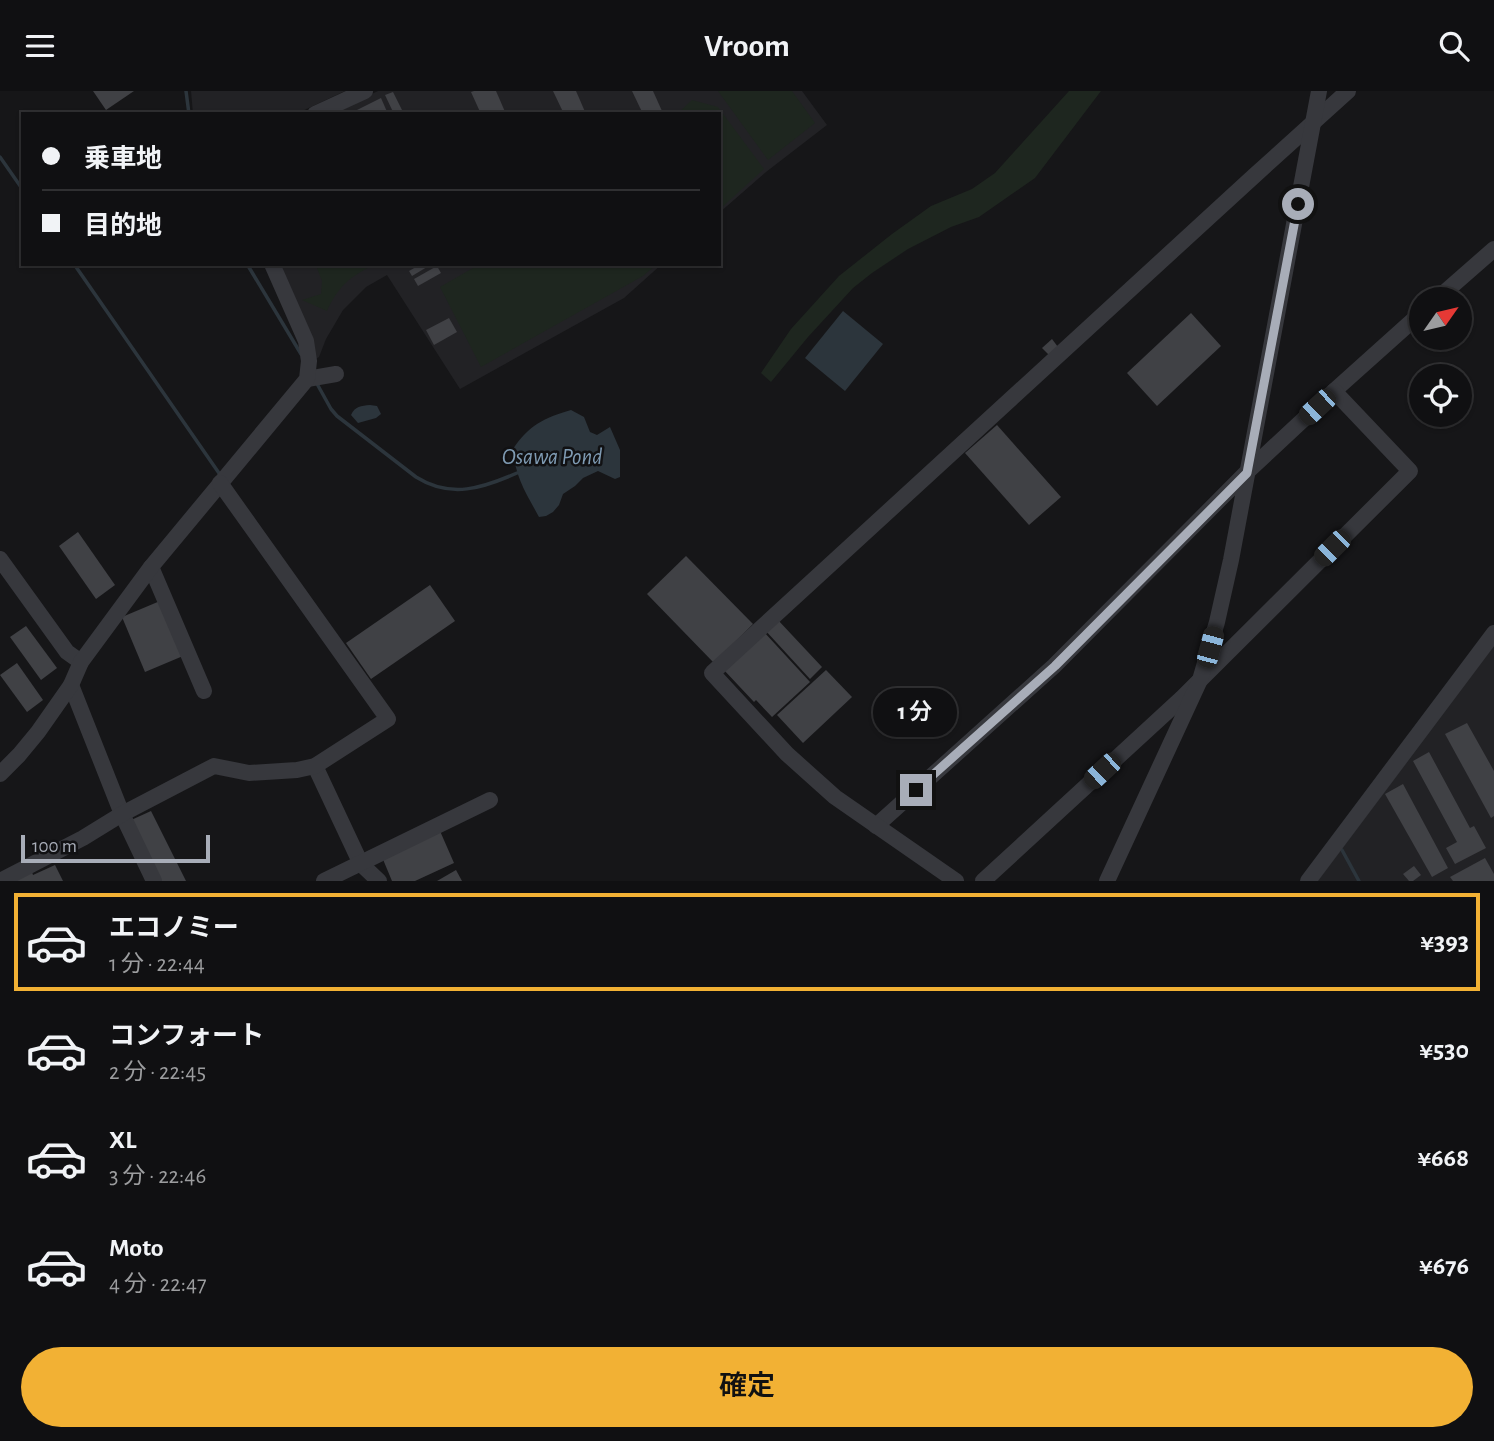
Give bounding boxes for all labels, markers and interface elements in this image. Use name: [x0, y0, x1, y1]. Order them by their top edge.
icon: menu: [21, 27, 59, 65]
icon: search: [1435, 27, 1473, 65]
text: Vroom: [704, 30, 790, 62]
text: 乗車地: [84, 146, 162, 172]
route start: [1282, 188, 1314, 220]
text: 目的地: [84, 213, 162, 239]
north arrow: [1409, 287, 1472, 350]
map controls: [1409, 287, 1472, 427]
button: locate: [1409, 364, 1472, 427]
car: [1295, 385, 1340, 429]
water label: Osawa Pond: [502, 446, 602, 469]
car: [1310, 526, 1355, 570]
car: [1195, 624, 1226, 670]
callout: 1 分: [874, 689, 958, 737]
text: 1 分: [898, 701, 932, 724]
car: [1080, 749, 1125, 793]
route end: [900, 774, 932, 806]
scale bar: [21, 832, 210, 864]
text: 100 m: [32, 837, 77, 856]
icon: car: [25, 911, 88, 974]
text: エコノミー: [109, 915, 239, 941]
text: ¥393: [1420, 929, 1469, 955]
text: 1 分 · 22:44: [109, 953, 205, 976]
icon: car: [25, 1019, 88, 1082]
text: コンフォート: [109, 1023, 264, 1049]
text: ¥530: [1419, 1037, 1469, 1063]
text: 2 分 · 22:45: [109, 1061, 206, 1084]
icon: car: [25, 1127, 88, 1190]
text: XL: [109, 1127, 136, 1153]
text: ¥668: [1417, 1145, 1469, 1171]
text: 3 分 · 22:46: [109, 1165, 206, 1188]
icon: car: [25, 1235, 88, 1298]
text: Moto: [109, 1235, 164, 1261]
text: ¥676: [1419, 1253, 1469, 1279]
text: 4 分 · 22:47: [109, 1273, 207, 1296]
button: 確定: [21, 1347, 1473, 1427]

